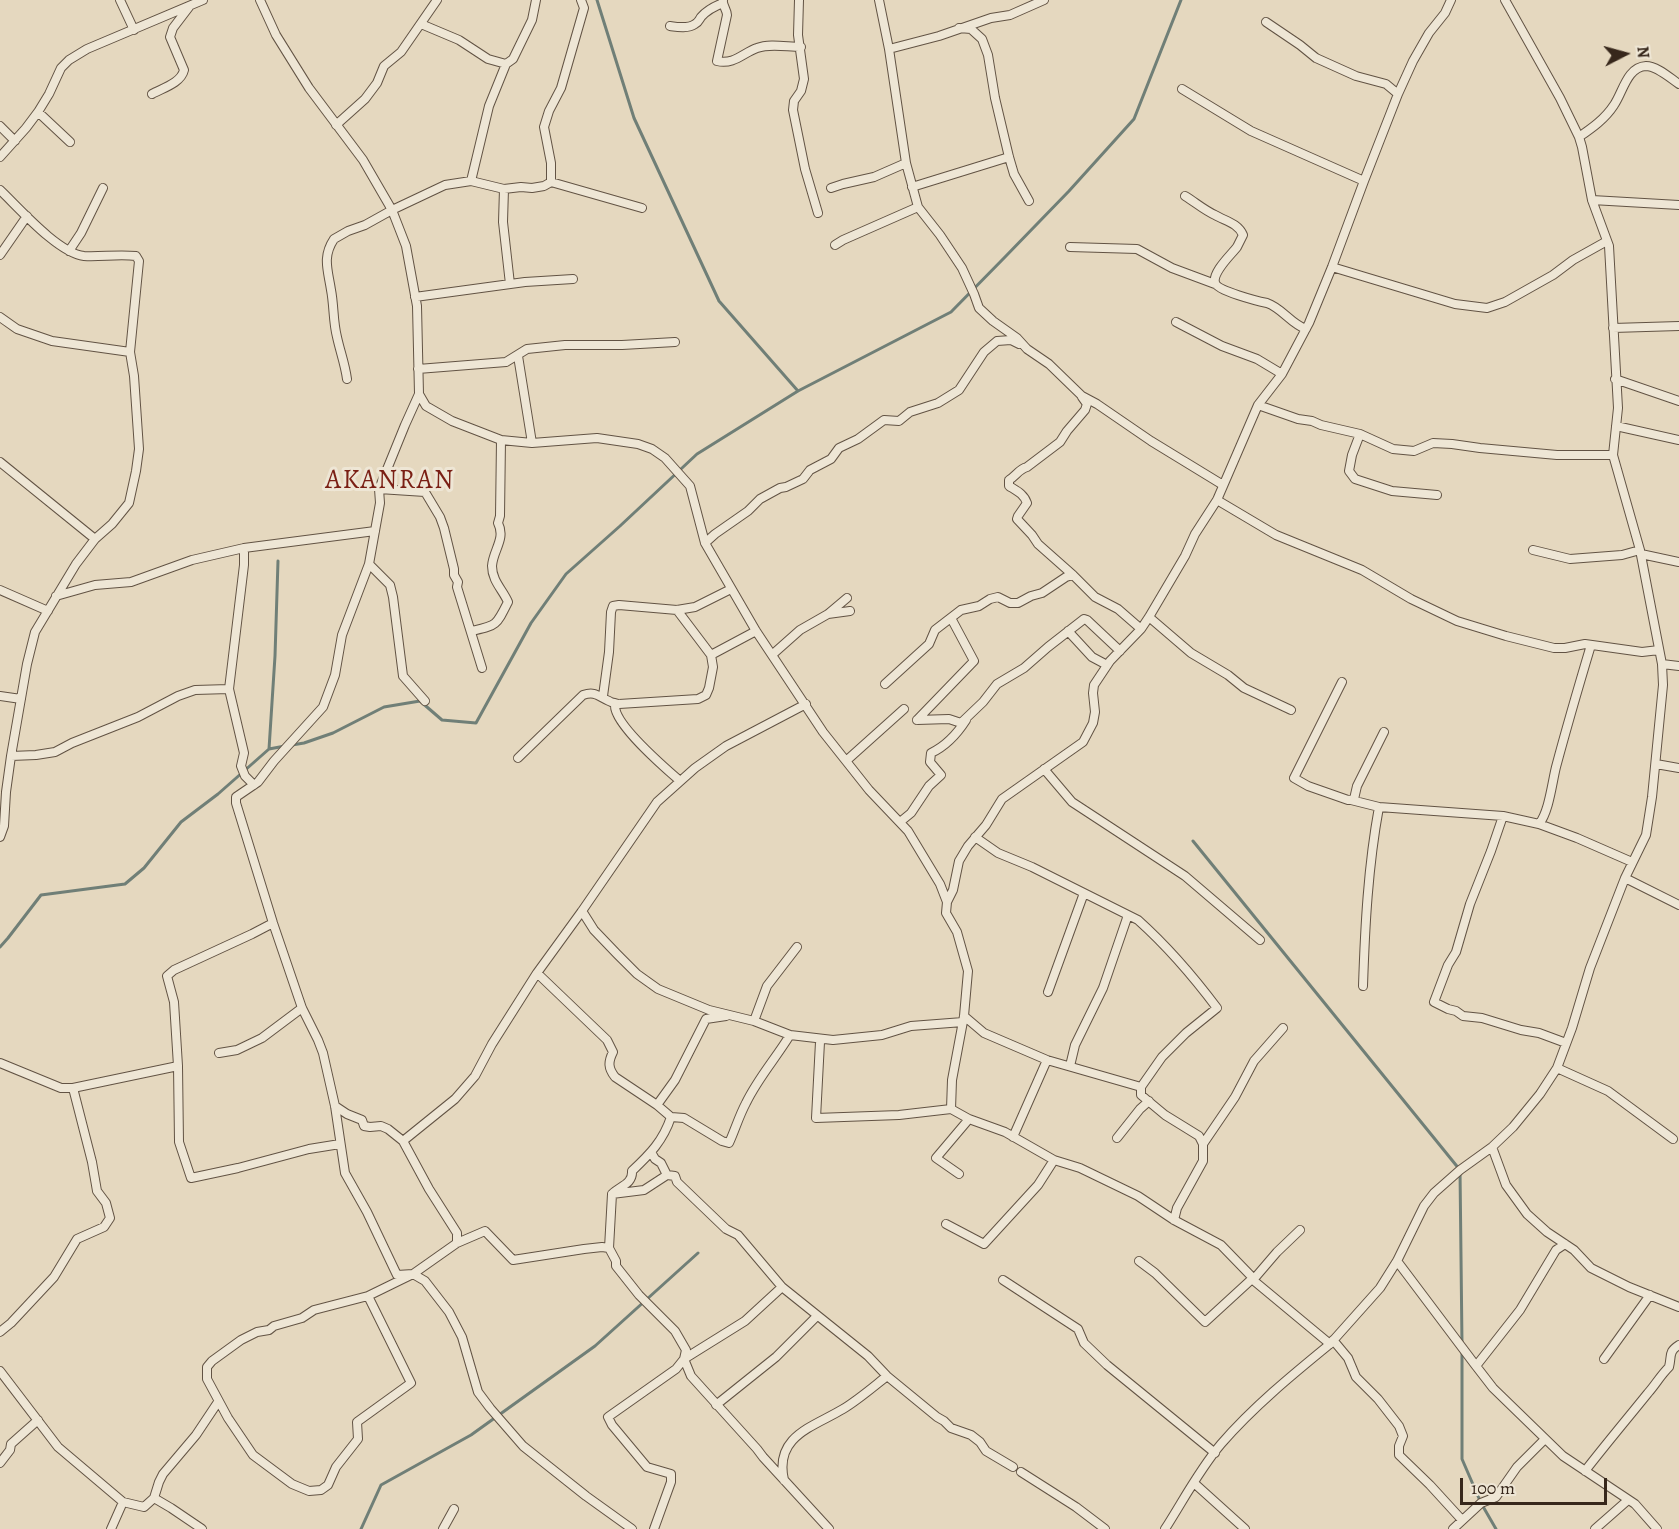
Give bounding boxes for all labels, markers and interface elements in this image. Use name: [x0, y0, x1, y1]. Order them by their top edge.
north arrow: [1595, 24, 1655, 84]
text: N: [1631, 45, 1654, 59]
district label: AKANRAN: [325, 465, 455, 497]
scale bar: [1463, 1466, 1610, 1504]
text: 100 m: [1471, 1476, 1515, 1500]

